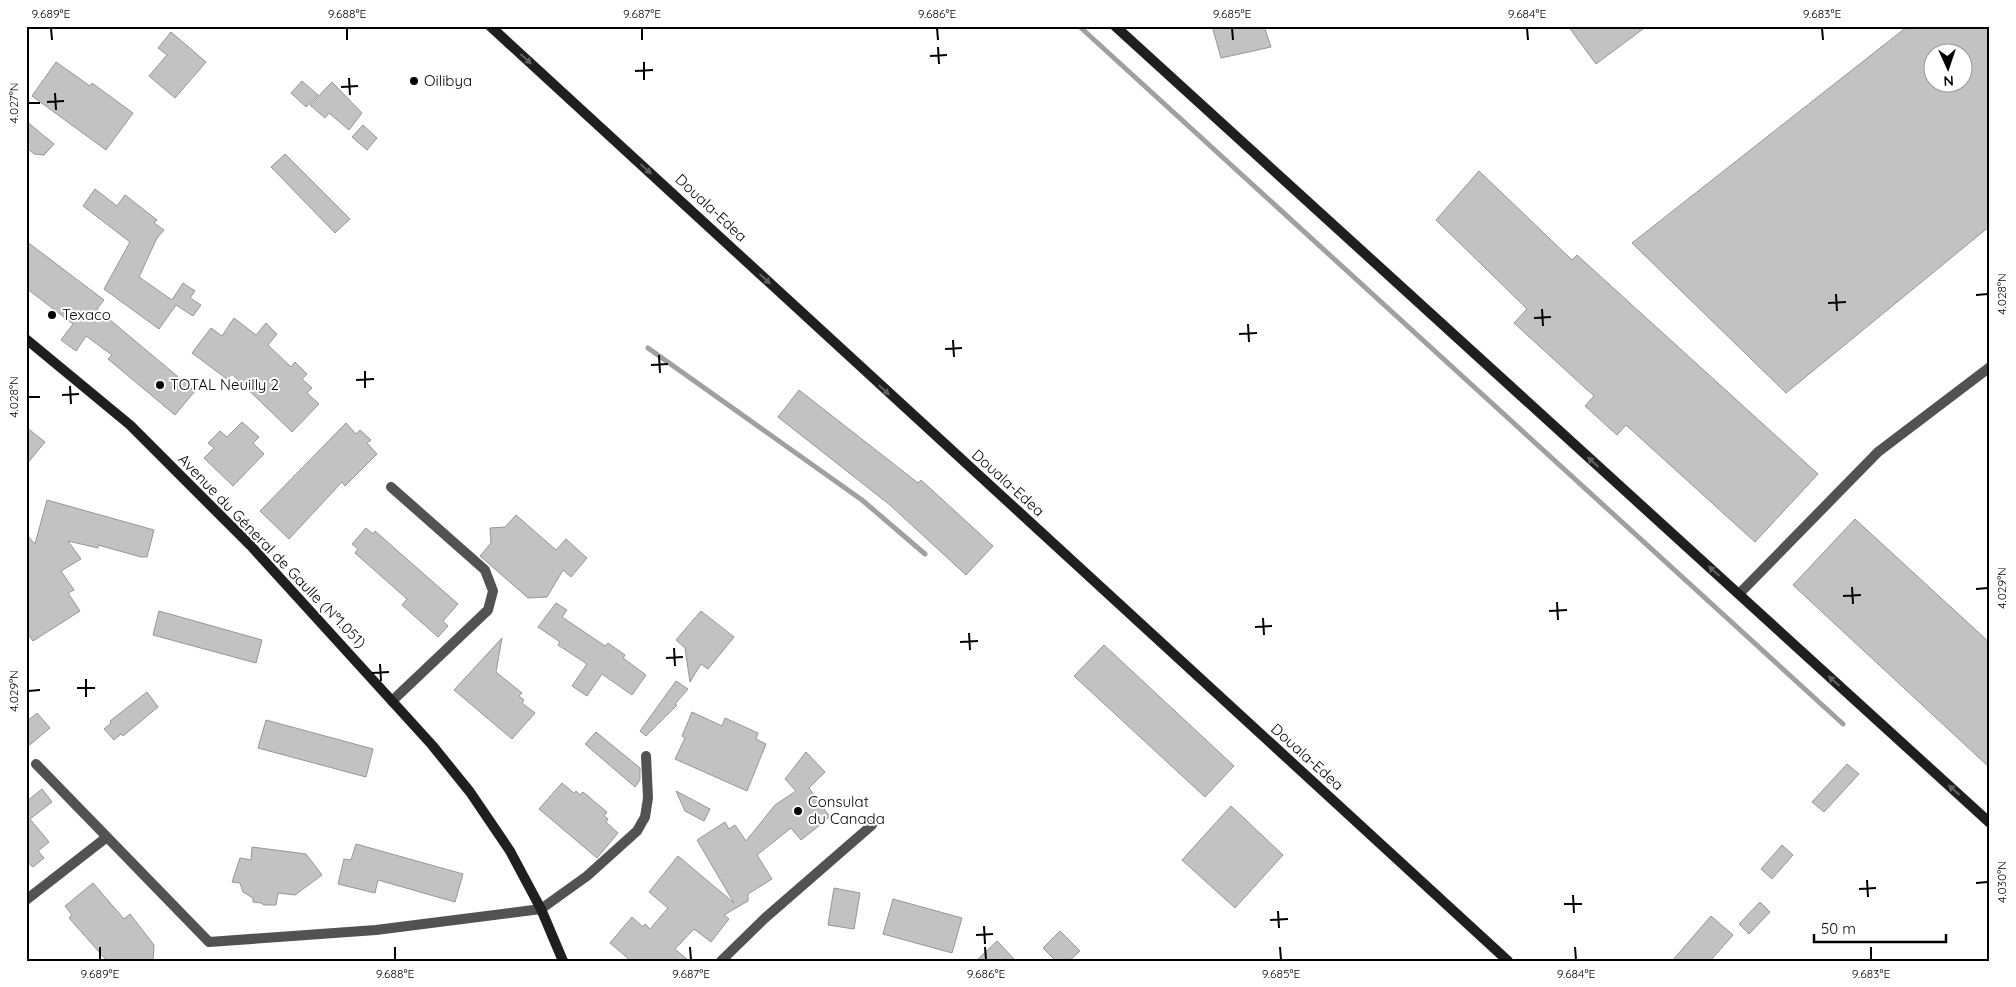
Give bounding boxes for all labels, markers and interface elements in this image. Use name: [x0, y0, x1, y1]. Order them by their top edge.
text: 9.689°E: [32, 6, 71, 21]
text: 9.688°E: [328, 6, 366, 21]
text: 9.687°E: [623, 6, 661, 21]
text: 9.686°E: [918, 6, 956, 21]
text: 9.685°E: [1213, 6, 1252, 21]
text: 9.684°E: [1508, 6, 1546, 21]
text: 9.683°E: [1803, 6, 1841, 21]
north arrow: [1924, 42, 1974, 92]
one-way arrow: [520, 53, 532, 65]
place label: Oilibya: [424, 71, 472, 90]
text: N: [1943, 72, 1954, 90]
marker: Oilibya: [408, 75, 420, 87]
text: 4.027°N: [6, 83, 21, 123]
one-way arrow: [639, 163, 651, 175]
street label: Douala-Edea: [672, 170, 751, 246]
one-way arrow: [759, 273, 771, 285]
text: 4.028°N: [1994, 273, 2009, 315]
place label: Texaco: [62, 305, 111, 324]
marker: Texaco: [46, 309, 58, 321]
place label: TOTAL Neuilly 2: [170, 375, 279, 394]
text: 4.028°N: [6, 376, 21, 418]
marker: TOTAL Neuilly 2: [154, 379, 166, 391]
one-way arrow: [878, 384, 890, 396]
street label: Douala-Edea: [968, 445, 1049, 520]
street label: Avenue du Géneral de Gaulle (N°1.051): [174, 450, 370, 652]
one-way arrow: [1588, 456, 1600, 468]
one-way arrow: [1708, 565, 1720, 577]
text: 4.029°N: [1994, 567, 2009, 609]
text: 4.029°N: [6, 670, 21, 712]
one-way arrow: [1828, 675, 1840, 687]
street label: Douala-Edea: [1267, 719, 1348, 794]
one-way arrow: [1948, 784, 1960, 796]
place label: Consulat du Canada: [808, 792, 885, 828]
marker: Consulat du Canada: [792, 805, 804, 817]
text: 4.030°N: [1994, 861, 2009, 903]
scale bar: [1814, 912, 1946, 944]
text: 50 m: [1821, 919, 1856, 938]
text: 9.689°E: [81, 966, 120, 981]
text: 9.688°E: [376, 966, 414, 981]
text: 9.687°E: [672, 966, 710, 981]
text: 9.686°E: [967, 966, 1005, 981]
text: 9.685°E: [1262, 966, 1301, 981]
text: 9.684°E: [1557, 966, 1595, 981]
text: 9.683°E: [1852, 966, 1890, 981]

